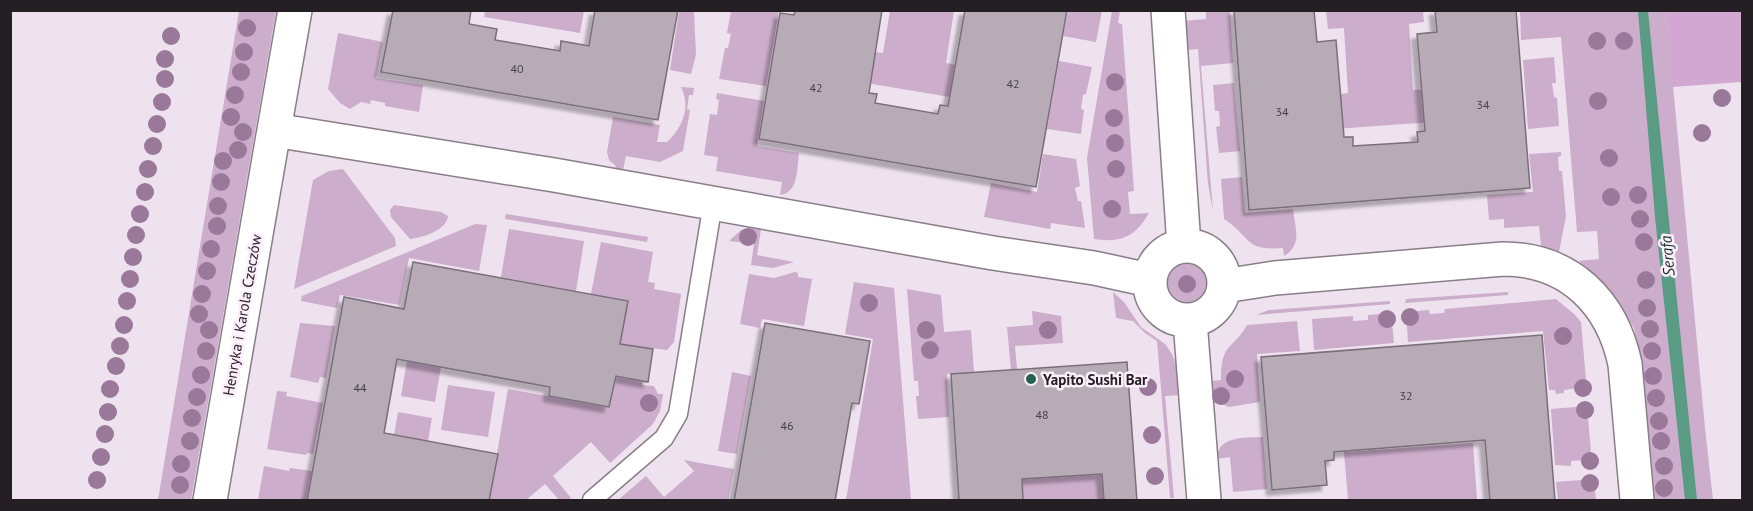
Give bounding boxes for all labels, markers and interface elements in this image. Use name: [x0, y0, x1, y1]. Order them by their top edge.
house number: 40: [510, 61, 524, 76]
house number: 42: [1006, 76, 1020, 91]
house number: 42: [809, 80, 823, 95]
house number: 34: [1476, 97, 1490, 112]
house number: 34: [1275, 104, 1289, 119]
street label: Henryka i Karola Czeczów: [218, 233, 266, 397]
water label: Serafa: [1655, 235, 1679, 277]
place label: Yapito Sushi Bar: [1042, 370, 1148, 389]
marker: Yapito Sushi Bar: [1024, 372, 1038, 386]
house number: 44: [353, 380, 367, 395]
house number: 32: [1399, 388, 1413, 403]
house number: 48: [1035, 407, 1049, 422]
house number: 46: [780, 418, 794, 433]

